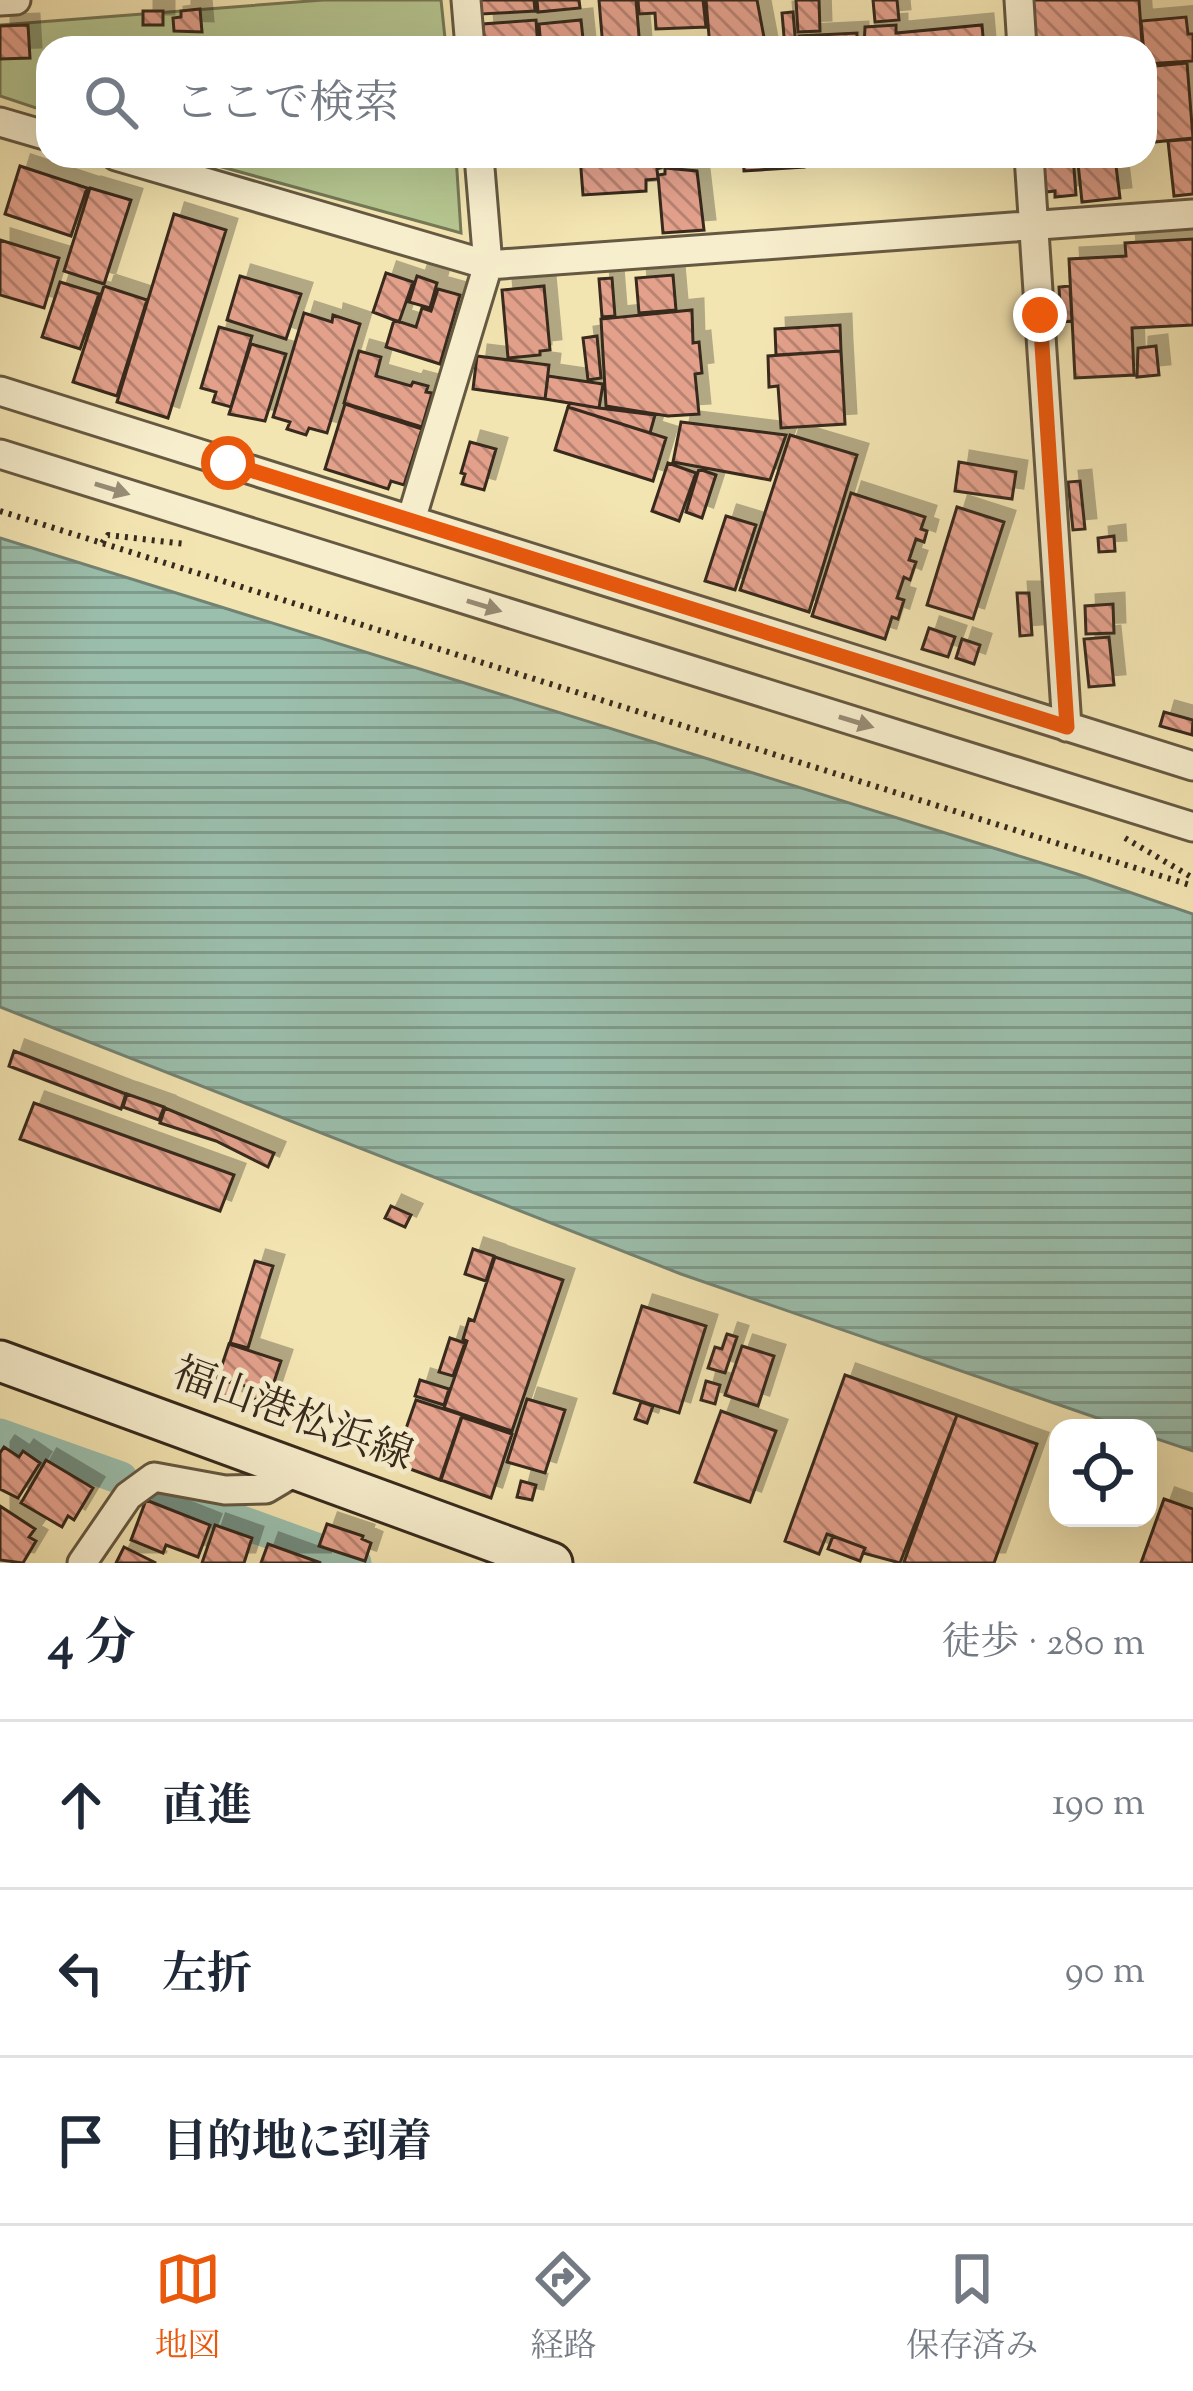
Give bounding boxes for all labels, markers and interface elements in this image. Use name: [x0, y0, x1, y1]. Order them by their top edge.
search box: [36, 36, 1157, 168]
icon: search: [78, 69, 144, 135]
text: ここで検索: [174, 74, 399, 139]
route end: [1013, 288, 1067, 342]
route start: [201, 436, 255, 490]
one-way arrow: [94, 481, 131, 500]
one-way arrow: [466, 598, 503, 616]
one-way arrow: [838, 714, 875, 732]
street label: 福山港松浜線: [163, 1346, 421, 1488]
map controls: [1049, 1419, 1157, 1527]
button: locate: [1049, 1419, 1157, 1527]
text: 4 分: [48, 1610, 136, 1683]
text: 徒歩 · 280 m: [942, 1617, 1145, 1673]
icon: ahead: [48, 1772, 114, 1838]
text: 直進: [162, 1777, 252, 1842]
text: 190 m: [1052, 1777, 1145, 1833]
icon: left: [48, 1940, 114, 2006]
text: 左折: [162, 1945, 252, 2010]
text: 90 m: [1065, 1945, 1145, 2001]
icon: arrive: [48, 2108, 114, 2174]
text: 目的地に到着: [162, 2113, 432, 2178]
tab: 地図: [155, 2246, 221, 2372]
tab: 経路: [530, 2246, 596, 2372]
tab: 保存済み: [906, 2246, 1038, 2372]

